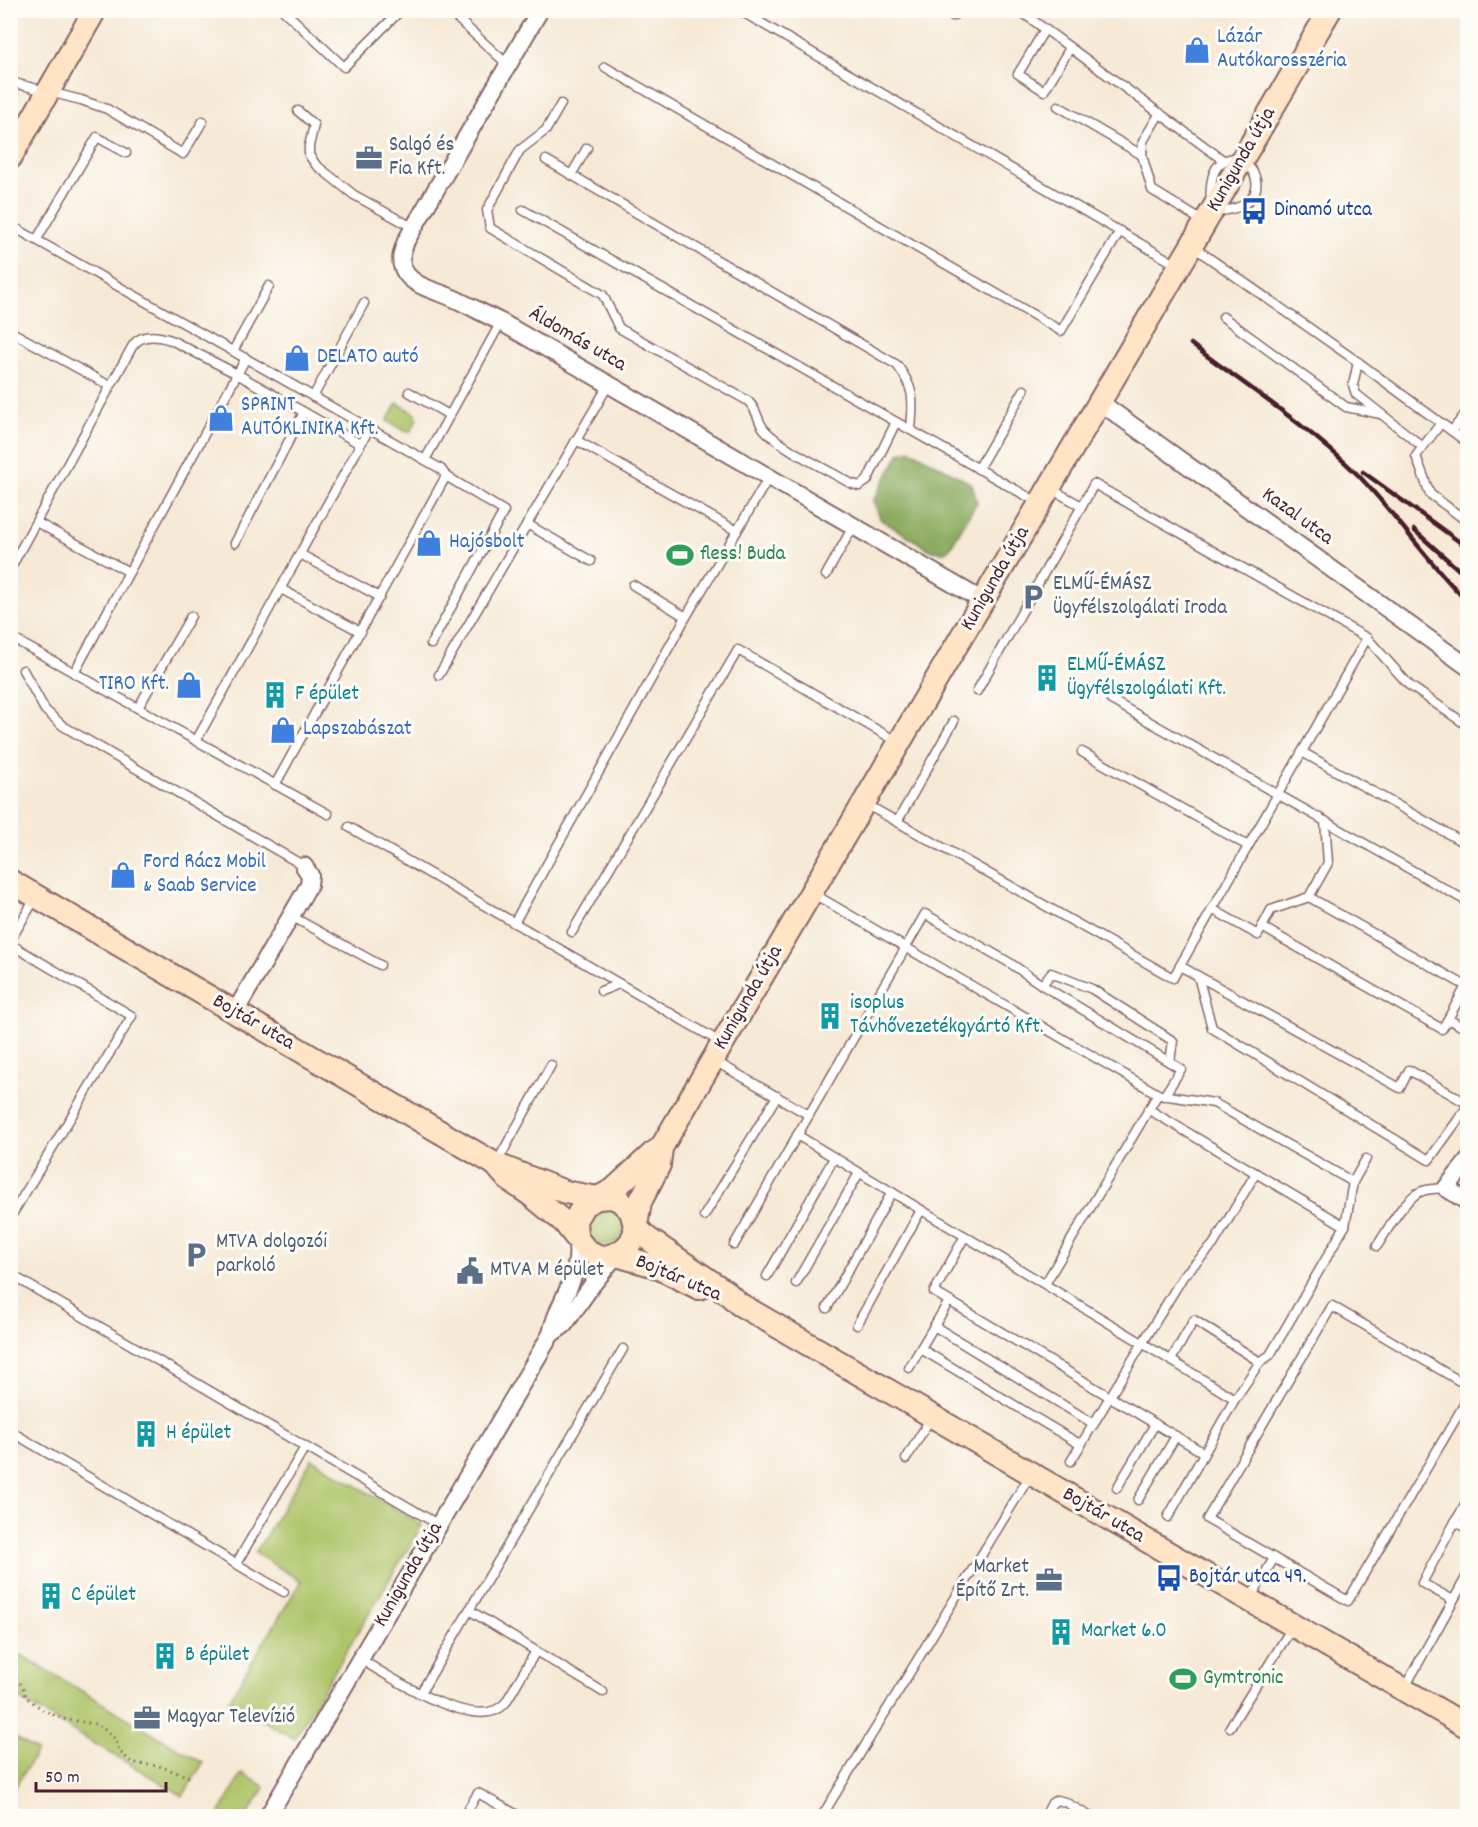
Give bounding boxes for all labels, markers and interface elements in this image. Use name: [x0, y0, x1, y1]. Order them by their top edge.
place label: Lázár Autókarosszéria: [1217, 23, 1348, 77]
shop icon: Lázár Autókarosszéria: [1182, 35, 1212, 65]
street label: Kunigunda útja: [1200, 101, 1285, 218]
place label: Salgó és Fia Kft.: [389, 131, 454, 185]
office icon: Salgó és Fia Kft.: [354, 143, 384, 173]
bus stop icon: Dinamó utca: [1239, 196, 1269, 226]
place label: Dinamó utca: [1274, 196, 1373, 226]
street label: Áldomás utca: [522, 300, 633, 381]
shop icon: DELATO autó: [282, 343, 312, 373]
place label: DELATO autó: [317, 343, 419, 373]
place label: SPRINT AUTÓKLINIKA Kft.: [241, 391, 378, 445]
shop icon: SPRINT AUTÓKLINIKA Kft.: [206, 403, 236, 433]
street label: Kazal utca: [1255, 481, 1340, 554]
street label: Kunigunda útja: [954, 520, 1039, 637]
shop icon: Hajósbolt: [414, 528, 444, 558]
place label: Hajósbolt: [449, 528, 525, 558]
sports icon: fless! Buda: [665, 540, 695, 570]
place label: fless! Buda: [700, 540, 787, 570]
place label: ELMŰ-ÉMÁSZ Ügyfélszolgálati Iroda: [1053, 570, 1228, 624]
parking icon: ELMŰ-ÉMÁSZ Ügyfélszolgálati Iroda: [1018, 582, 1048, 612]
place label: ELMŰ-ÉMÁSZ Ügyfélszolgálati Kft.: [1067, 651, 1226, 705]
building icon: ELMŰ-ÉMÁSZ Ügyfélszolgálati Kft.: [1032, 663, 1062, 693]
place label: TIRO Kft.: [99, 670, 169, 700]
shop icon: TIRO Kft.: [174, 670, 204, 700]
building icon: F épület: [260, 680, 290, 710]
place label: F épület: [295, 680, 359, 710]
shop icon: Lapszabászat: [268, 715, 298, 745]
place label: Lapszabászat: [303, 715, 412, 745]
place label: Ford Rácz Mobil & Saab Service: [143, 848, 266, 902]
shop icon: Ford Rácz Mobil & Saab Service: [108, 860, 138, 890]
street label: Kunigunda útja: [707, 939, 792, 1056]
street label: Bojtár utca: [206, 987, 301, 1059]
place label: isoplus Távhővezetékgyártó Kft.: [850, 989, 1043, 1043]
building icon: isoplus Távhővezetékgyártó Kft.: [815, 1001, 845, 1031]
place label: MTVA dolgozói parkoló: [216, 1228, 327, 1282]
parking icon: MTVA dolgozói parkoló: [181, 1240, 211, 1270]
street label: Bojtár utca: [630, 1247, 727, 1311]
public building icon: MTVA M épület: [455, 1256, 485, 1286]
place label: MTVA M épület: [490, 1256, 604, 1286]
building icon: H épület: [131, 1419, 161, 1449]
place label: H épület: [166, 1419, 232, 1449]
street label: Bojtár utca: [1056, 1480, 1151, 1552]
street label: Kunigunda útja: [367, 1516, 452, 1633]
place label: Market Építő Zrt.: [956, 1553, 1029, 1607]
bus stop icon: Bojtár utca 49.: [1154, 1563, 1184, 1593]
place label: Bojtár utca 49.: [1189, 1563, 1306, 1593]
office icon: Market Építő Zrt.: [1034, 1565, 1064, 1595]
building icon: C épület: [36, 1581, 66, 1611]
place label: C épület: [71, 1581, 136, 1611]
building icon: Market 6.0: [1046, 1617, 1076, 1647]
place label: Market 6.0: [1081, 1617, 1167, 1647]
building icon: B épület: [150, 1641, 180, 1671]
place label: B épület: [185, 1641, 250, 1671]
sports icon: Gymtronic: [1168, 1664, 1198, 1694]
place label: Gymtronic: [1203, 1664, 1283, 1694]
office icon: Magyar Televízió: [132, 1703, 162, 1733]
place label: Magyar Televízió: [167, 1703, 295, 1733]
scale bar: [36, 1755, 166, 1793]
text: 50 m: [45, 1766, 80, 1791]

